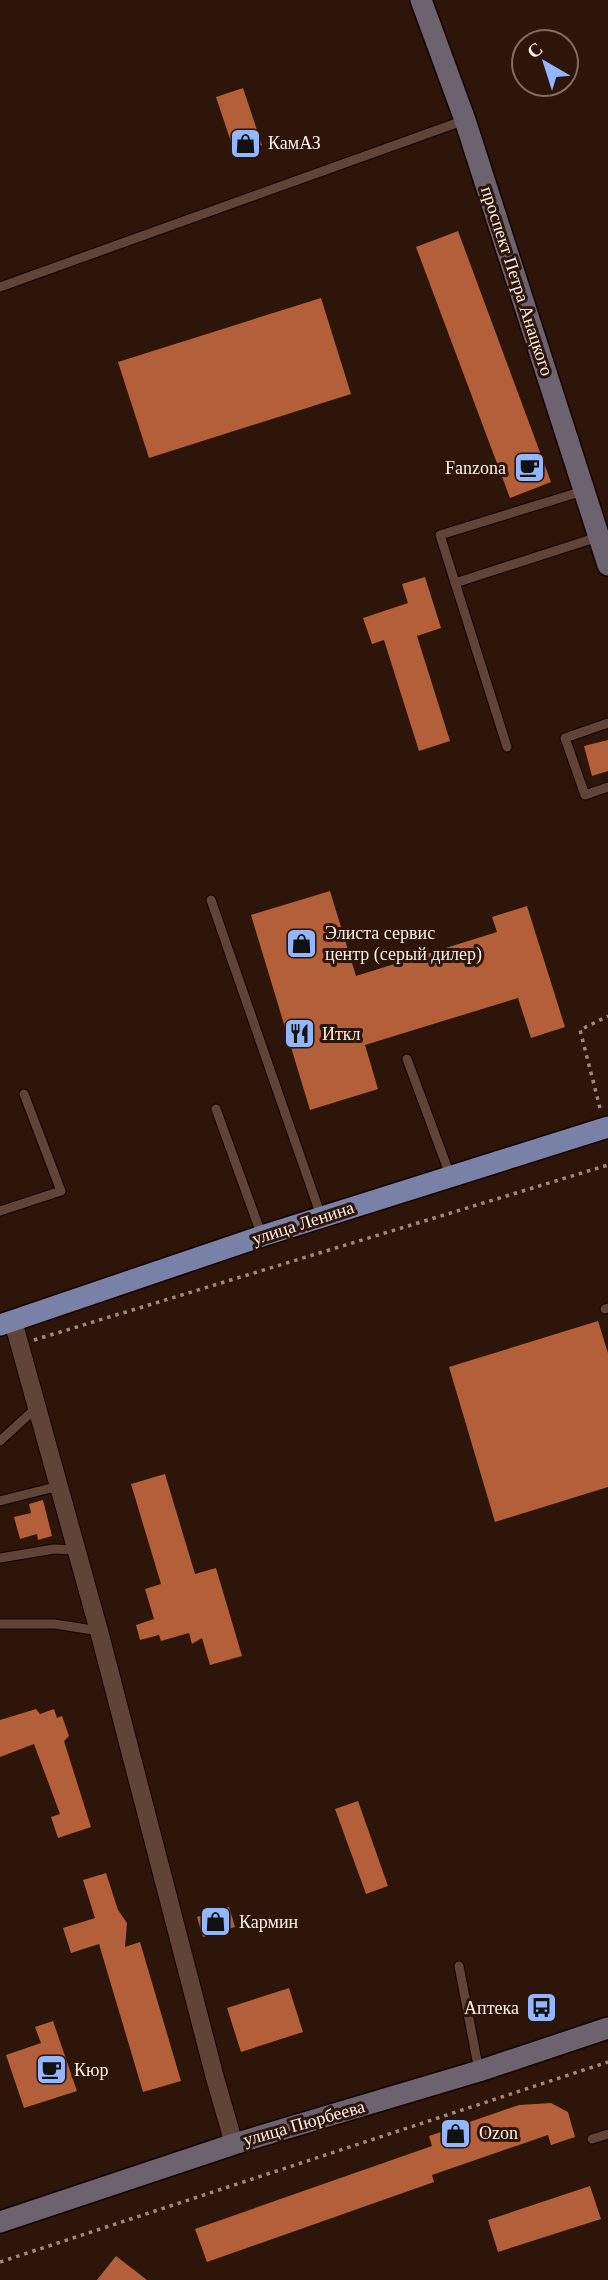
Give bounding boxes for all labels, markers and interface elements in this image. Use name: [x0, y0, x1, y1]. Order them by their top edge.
north arrow: [510, 28, 580, 98]
text: С: [523, 38, 547, 63]
shop icon: КамАЗ: [228, 126, 262, 160]
place label: КамАЗ: [268, 133, 321, 153]
street label: проспект Петра Анацкого: [477, 184, 557, 378]
cafe icon: Fanzona: [512, 451, 546, 485]
place label: Fanzona: [445, 458, 506, 478]
place label: Элиста сервис центр (серый дилер): [325, 923, 482, 965]
shop icon: Элиста сервис центр (серый дилер): [285, 926, 319, 960]
restaurant icon: Иткл: [282, 1017, 316, 1051]
place label: Иткл: [322, 1024, 361, 1044]
street label: улица Ленина: [250, 1197, 356, 1249]
shop icon: Кармин: [199, 1905, 233, 1939]
place label: Кармин: [239, 1912, 299, 1932]
bus stop icon: Аптека: [525, 1991, 559, 2025]
place label: Аптека: [464, 1998, 519, 2018]
cafe icon: Кюр: [34, 2053, 68, 2087]
place label: Кюр: [74, 2060, 108, 2080]
street label: улица Пюрбеева: [241, 2096, 367, 2150]
shop icon: Ozon: [439, 2116, 473, 2150]
place label: Ozon: [479, 2123, 518, 2143]

